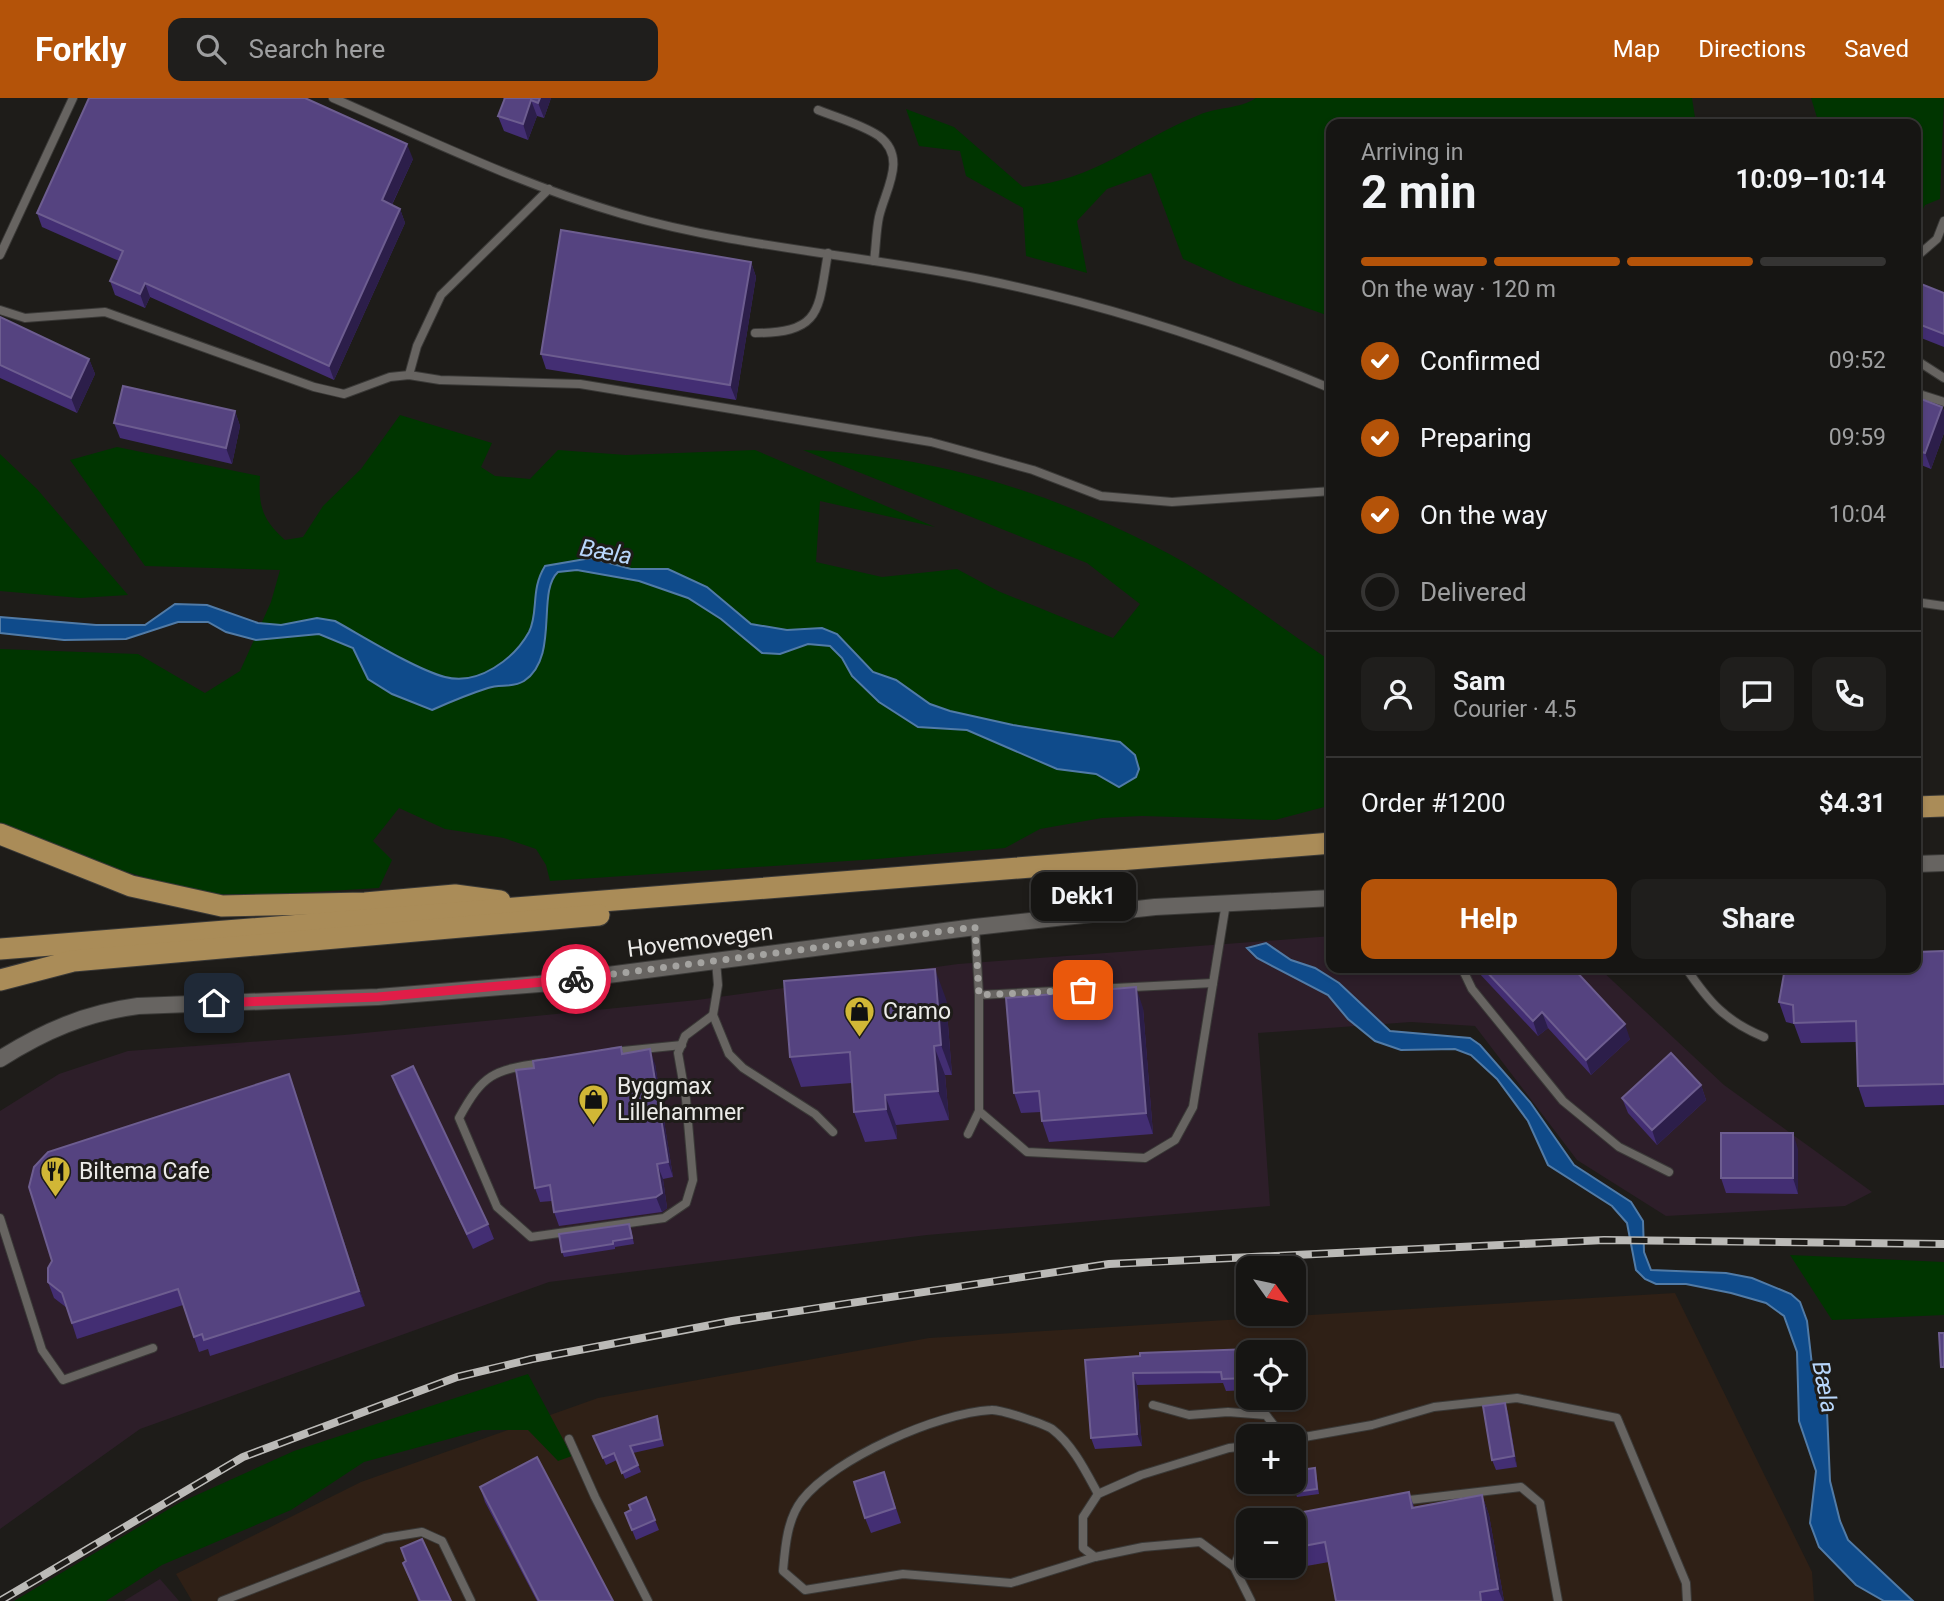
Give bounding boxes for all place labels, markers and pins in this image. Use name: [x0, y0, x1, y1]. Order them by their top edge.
callout: Dekk1: [1030, 871, 1136, 920]
pin: [1053, 960, 1113, 1020]
pin: [184, 973, 244, 1033]
shop icon: Cramo: [843, 994, 877, 1038]
place label: Cramo: [883, 998, 951, 1025]
place label: Byggmax Lillehammer: [617, 1073, 744, 1126]
shop icon: Byggmax Lillehammer: [577, 1082, 611, 1126]
restaurant icon: Biltema Cafe: [39, 1154, 73, 1198]
place label: Biltema Cafe: [79, 1158, 210, 1185]

